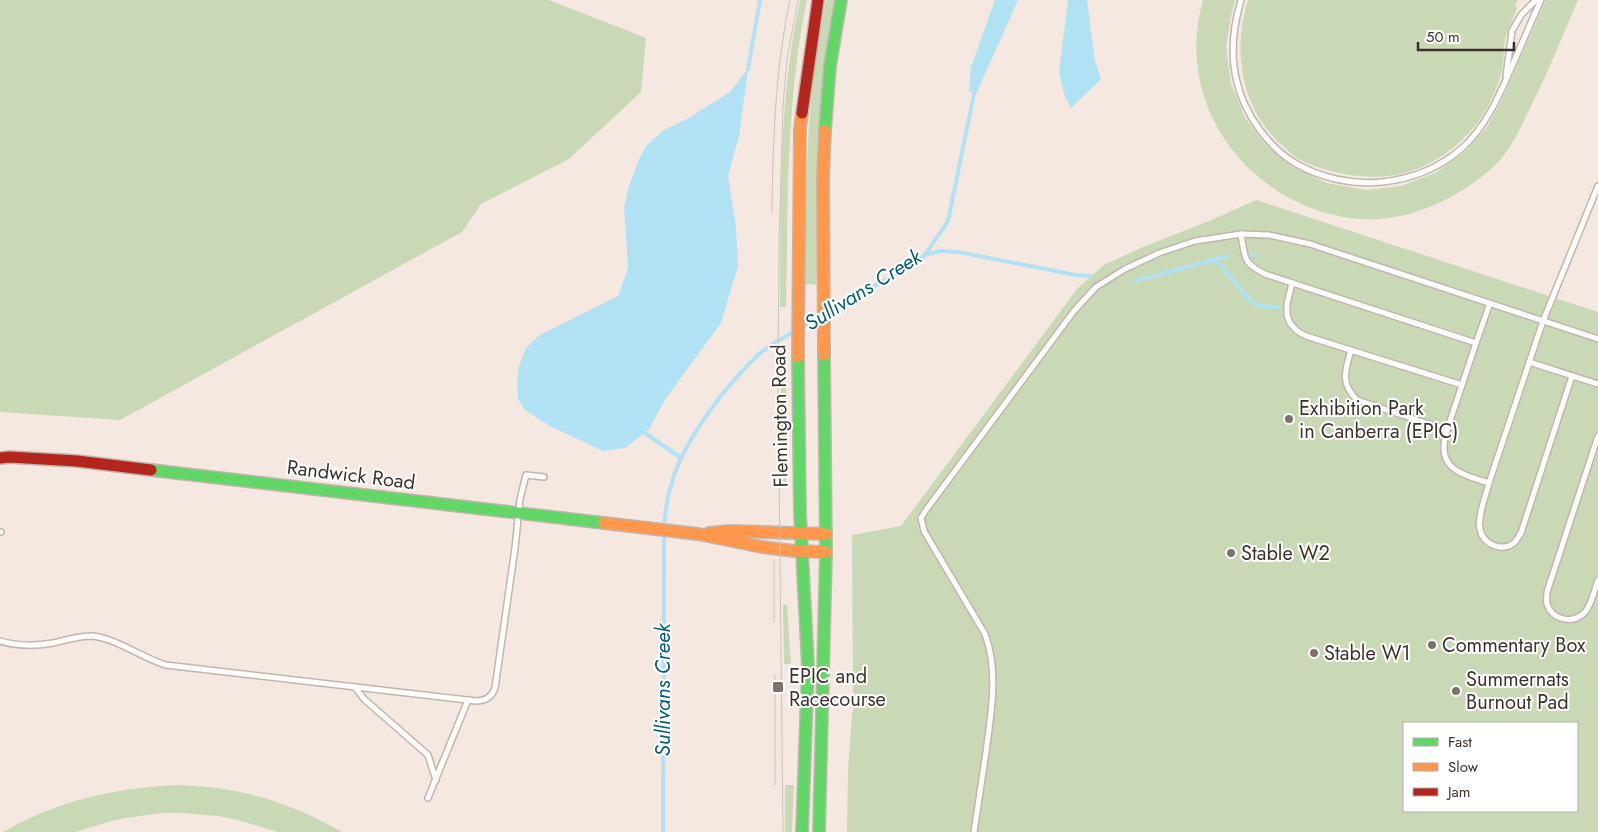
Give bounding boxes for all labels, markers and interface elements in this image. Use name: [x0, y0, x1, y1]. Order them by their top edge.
scale bar: [1418, 20, 1514, 52]
text: 50 m: [1426, 26, 1460, 48]
water label: Sullivans Creek: [799, 242, 928, 338]
street label: Flemington Road: [764, 344, 796, 488]
place label: Exhibition Park in Canberra (EPIC): [1299, 394, 1459, 446]
marker: Exhibition Park in Canberra (EPIC): [1283, 413, 1295, 425]
street label: Randwick Road: [285, 453, 417, 497]
place label: Stable W2: [1241, 539, 1330, 568]
marker: Stable W2: [1225, 547, 1237, 559]
water label: Sullivans Creek: [648, 623, 678, 756]
place label: Commentary Box: [1442, 631, 1586, 660]
place label: Stable W1: [1324, 639, 1410, 668]
marker: Commentary Box: [1426, 639, 1438, 651]
marker: Stable W1: [1308, 647, 1320, 659]
place label: EPIC and Racecourse: [789, 662, 886, 714]
place label: Summernats Burnout Pad: [1466, 665, 1569, 717]
marker: EPIC and Racecourse: [771, 680, 785, 694]
marker: Summernats Burnout Pad: [1450, 685, 1462, 697]
legend: [1403, 722, 1578, 812]
text: Fast: [1448, 731, 1472, 753]
text: Slow: [1448, 756, 1479, 778]
text: Jam: [1446, 781, 1471, 803]

